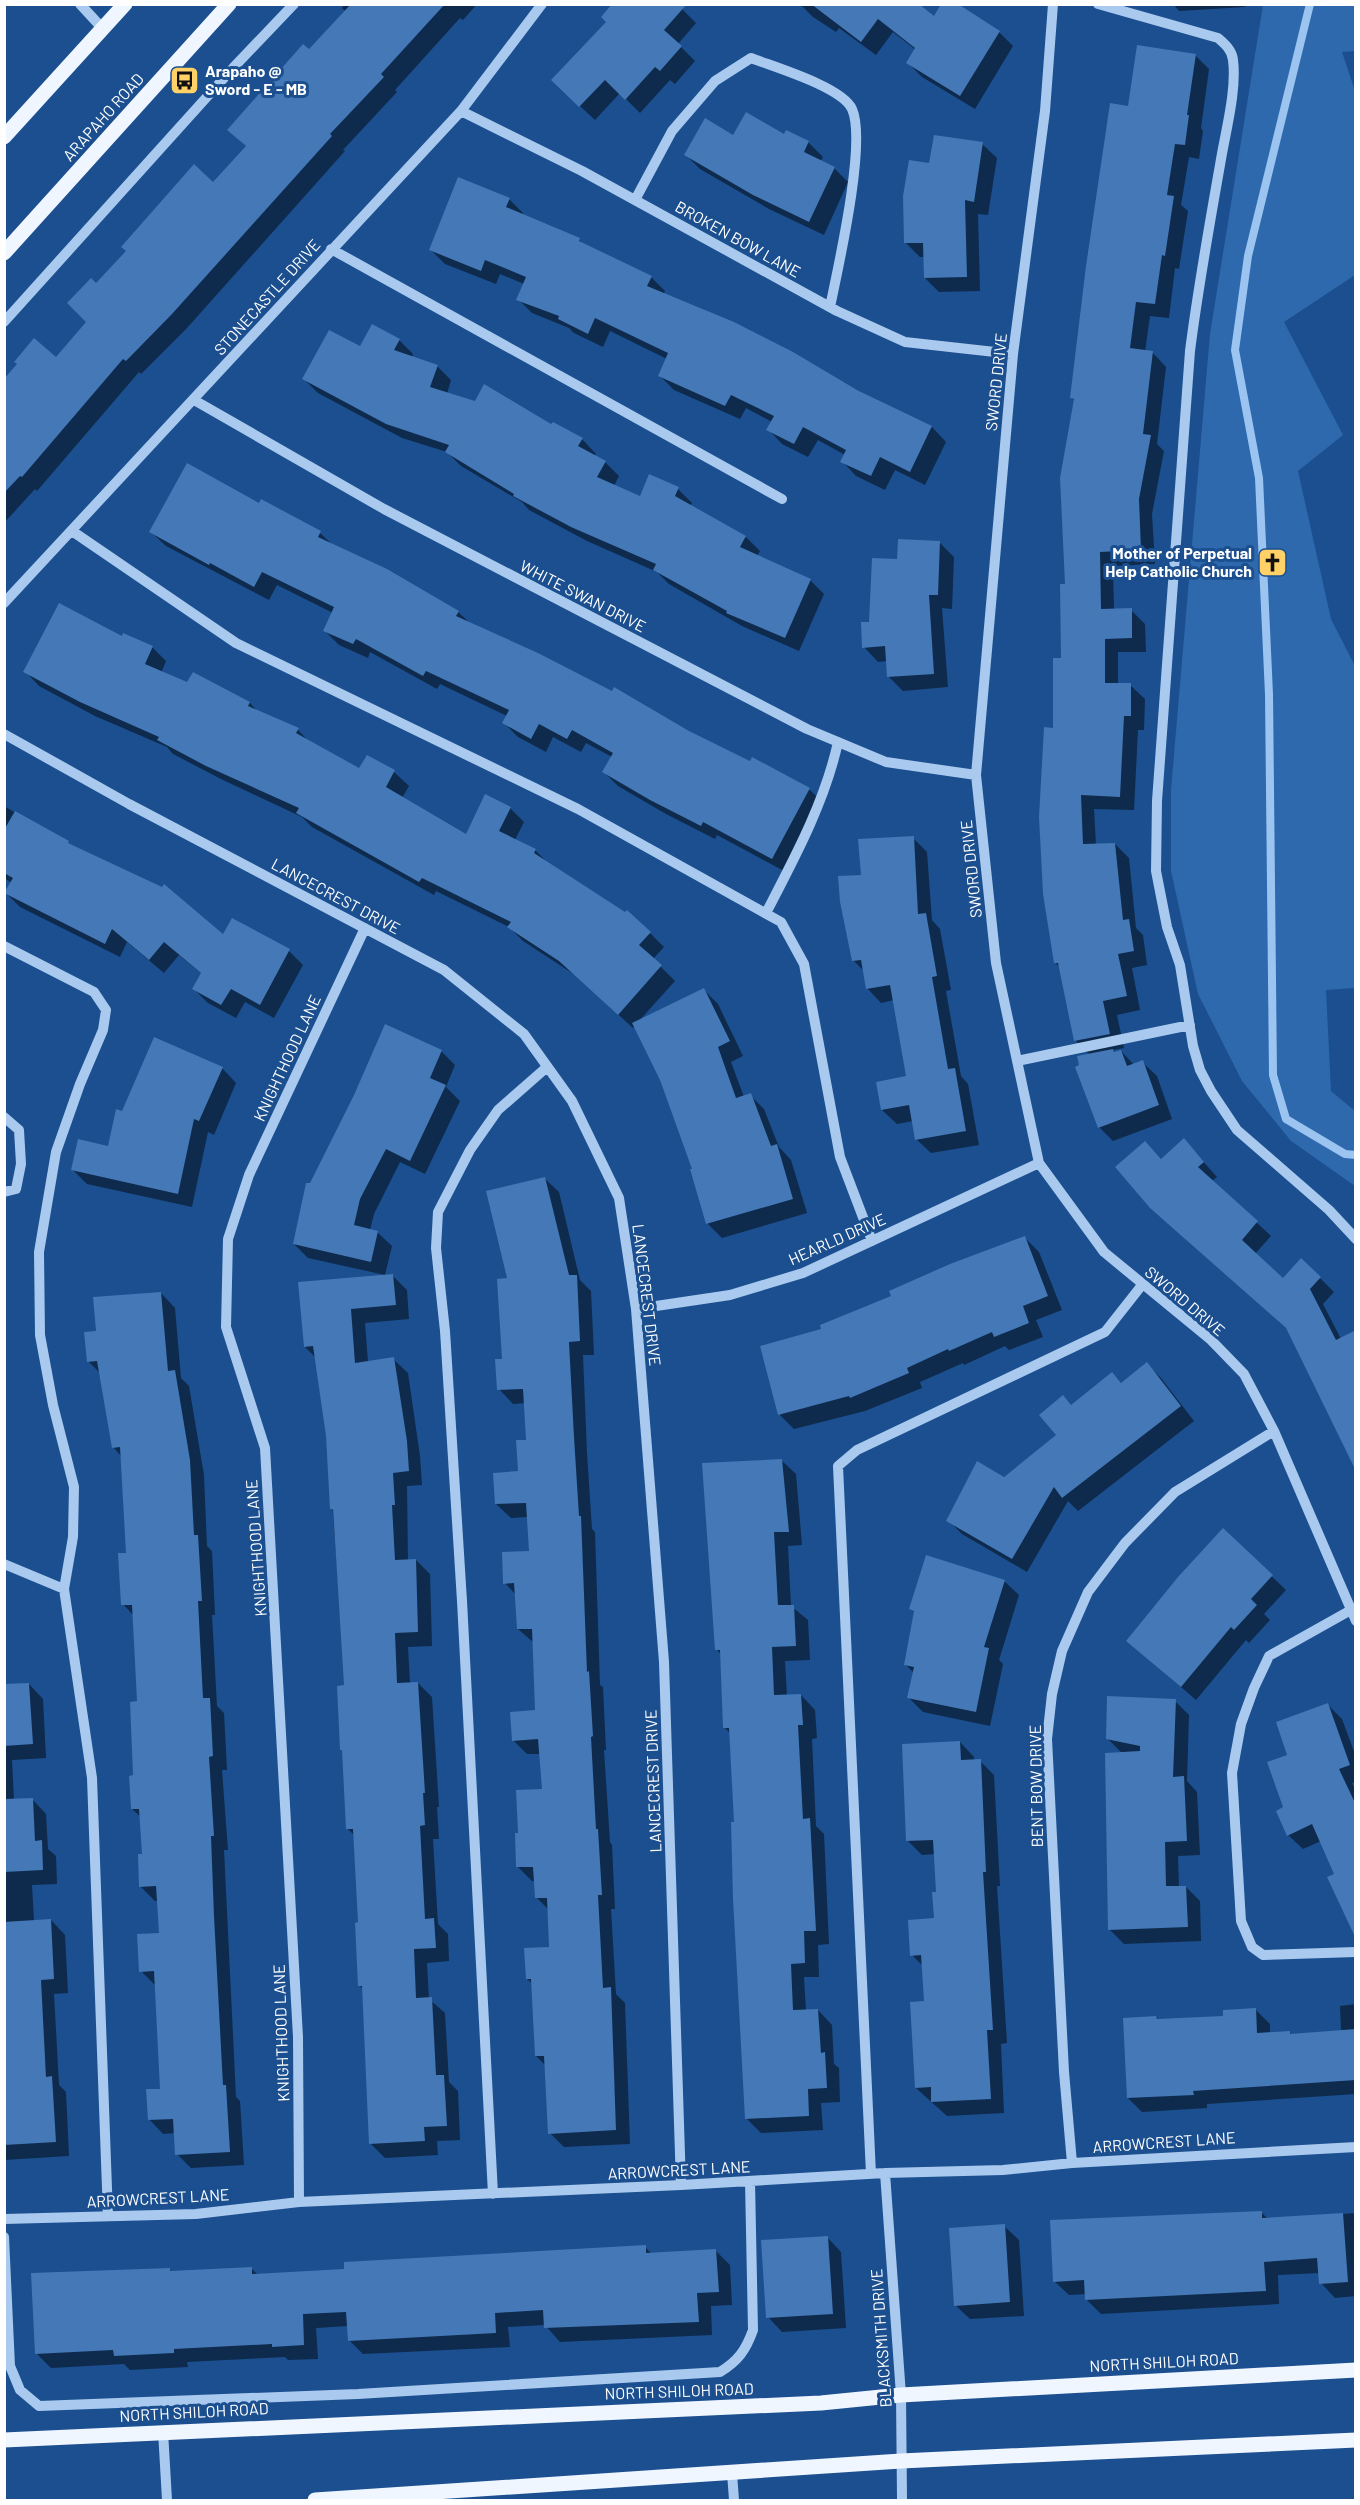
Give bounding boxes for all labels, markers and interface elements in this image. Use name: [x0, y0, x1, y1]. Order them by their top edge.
place label: Arapaho @ Sword - E - MB: [205, 61, 307, 98]
bus stop icon: Arapaho @ Sword - E - MB: [168, 64, 200, 96]
street label: ARAPAHO ROAD: [58, 69, 147, 164]
street label: BROKEN BOW LANE: [672, 196, 804, 281]
street label: STONECASTLE DRIVE: [210, 235, 324, 358]
street label: SWORD DRIVE: [981, 332, 1010, 432]
place label: Mother of Perpetual Help Catholic Church: [1105, 543, 1252, 580]
church icon: Mother of Perpetual Help Catholic Church: [1257, 546, 1289, 578]
street label: WHITE SWAN DRIVE: [517, 556, 649, 636]
street label: SWORD DRIVE: [956, 819, 985, 919]
street label: LANCECREST DRIVE: [269, 854, 404, 937]
street label: KNIGHTHOOD LANE: [249, 992, 324, 1124]
street label: HEARLD DRIVE: [785, 1209, 888, 1268]
street label: LANCECREST DRIVE: [629, 1223, 666, 1367]
street label: SWORD DRIVE: [1142, 1262, 1229, 1340]
street label: KNIGHTHOOD LANE: [241, 1479, 270, 1617]
street label: LANCECREST DRIVE: [641, 1709, 664, 1853]
street label: BENT BOW DRIVE: [1025, 1725, 1046, 1847]
street label: KNIGHTHOOD LANE: [269, 1964, 292, 2102]
street label: ARROWCREST LANE: [1092, 2127, 1236, 2156]
street label: ARROWCREST LANE: [607, 2156, 751, 2183]
street label: ARROWCREST LANE: [86, 2184, 230, 2211]
street label: BLACKSMITH DRIVE: [866, 2268, 895, 2408]
street label: NORTH SHILOH ROAD: [1089, 2348, 1239, 2375]
street label: NORTH SHILOH ROAD: [604, 2378, 754, 2403]
street label: NORTH SHILOH ROAD: [119, 2398, 269, 2425]

